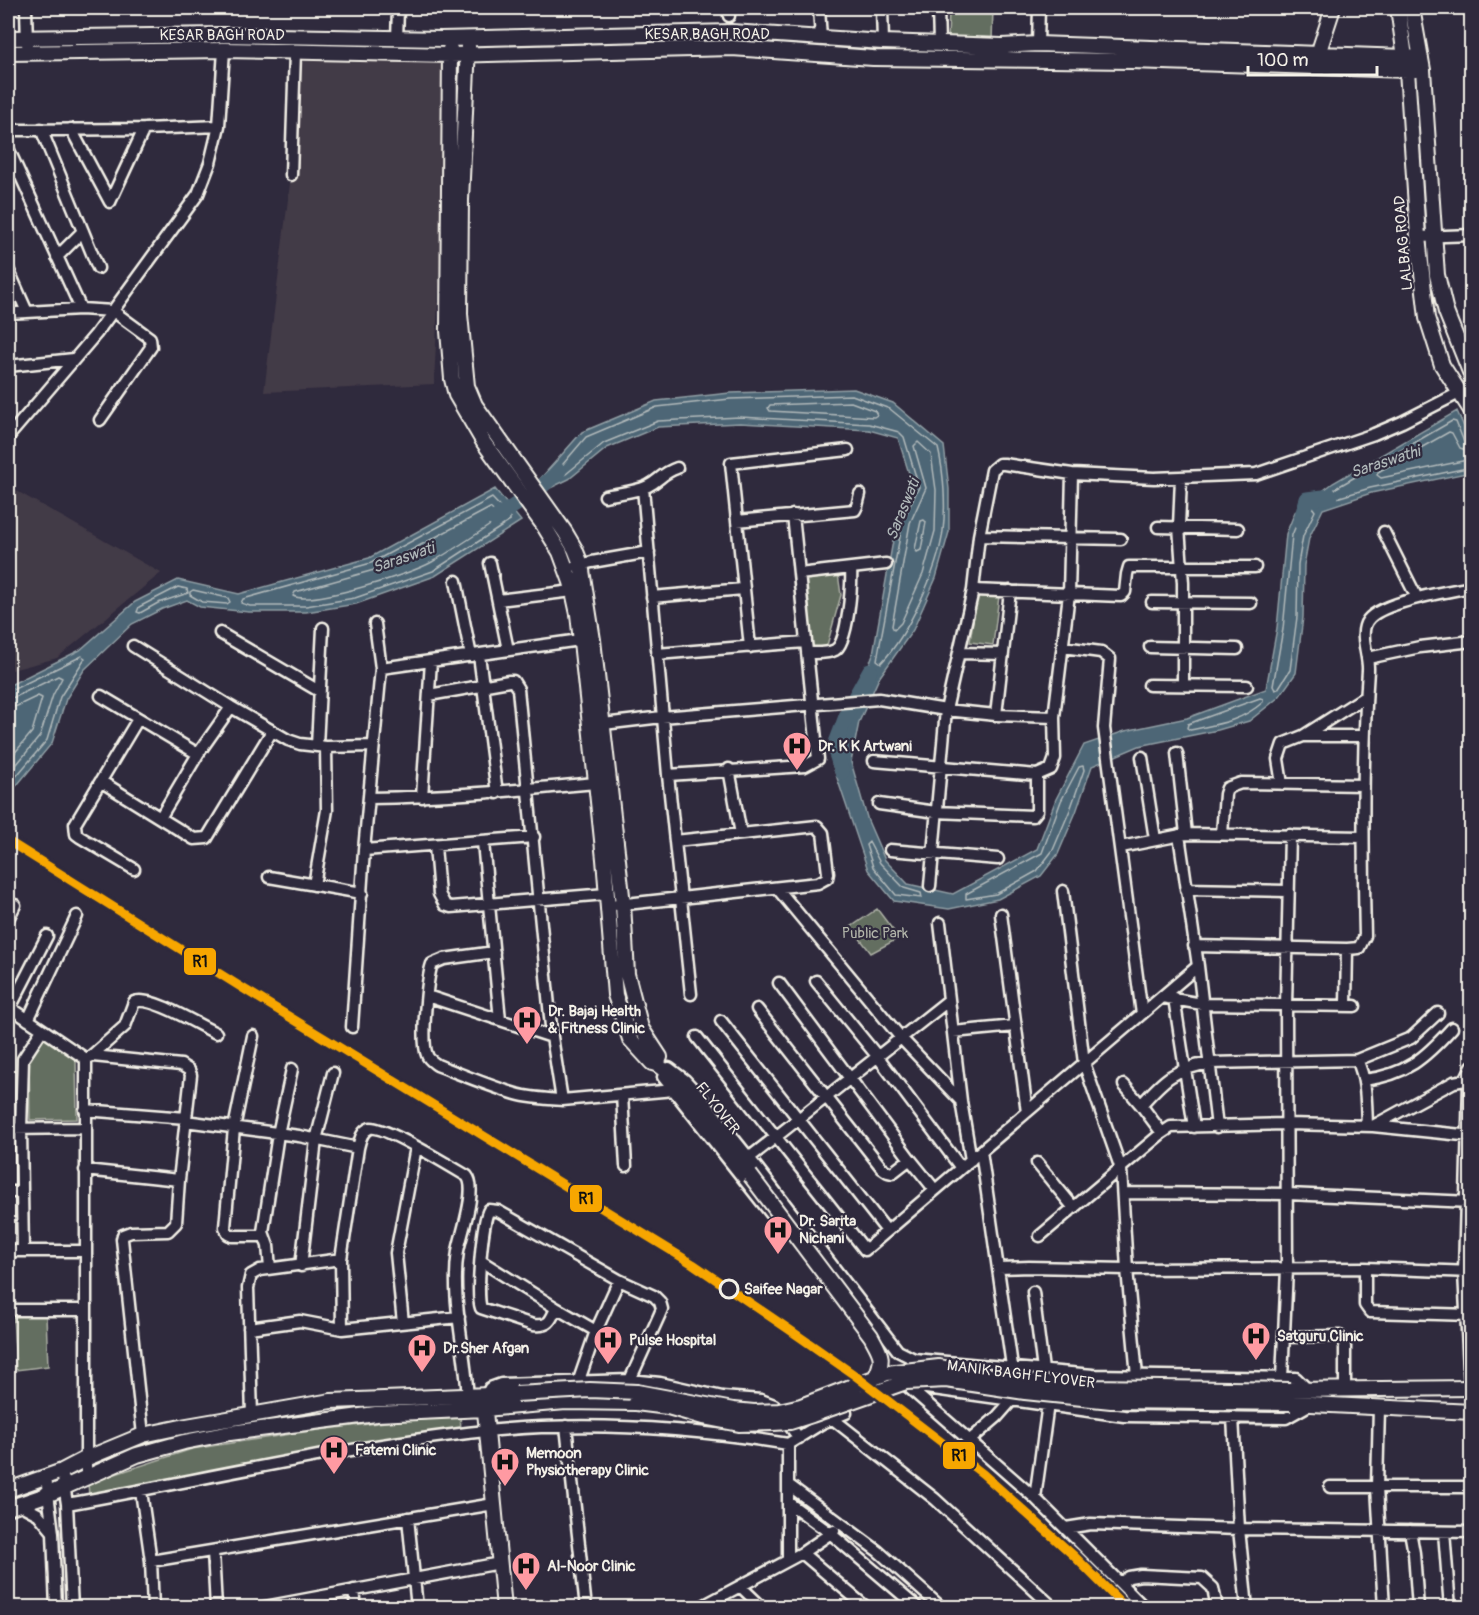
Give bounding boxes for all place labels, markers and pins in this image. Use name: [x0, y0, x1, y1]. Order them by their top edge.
hospital icon: Dr. K K Artwani: [781, 730, 813, 772]
place label: Dr. K K Artwani: [818, 737, 912, 756]
place label: Dr. Bajaj Health & Fitness Clinic: [548, 1002, 645, 1038]
hospital icon: Dr. Bajaj Health & Fitness Clinic: [511, 1004, 543, 1046]
place label: Dr. Sarita Nichani: [799, 1212, 856, 1248]
hospital icon: Dr. Sarita Nichani: [762, 1214, 794, 1256]
marker: Saifee Nagar: [719, 1279, 739, 1299]
place label: Saifee Nagar: [744, 1280, 823, 1299]
hospital icon: Satguru Clinic: [1240, 1320, 1272, 1362]
hospital icon: Pulse Hospital: [592, 1324, 624, 1366]
place label: Satguru Clinic: [1277, 1327, 1364, 1346]
place label: Pulse Hospital: [629, 1331, 716, 1350]
hospital icon: Dr.Sher Afgan: [406, 1332, 438, 1374]
place label: Dr.Sher Afgan: [443, 1339, 530, 1358]
hospital icon: Fatemi Clinic: [318, 1434, 350, 1476]
place label: Fatemi Clinic: [355, 1441, 437, 1460]
place label: Memoon Physiotherapy Clinic: [526, 1444, 649, 1480]
hospital icon: Memoon Physiotherapy Clinic: [489, 1446, 521, 1488]
hospital icon: Al-Noor Clinic: [510, 1550, 542, 1592]
place label: Al-Noor Clinic: [547, 1557, 636, 1576]

